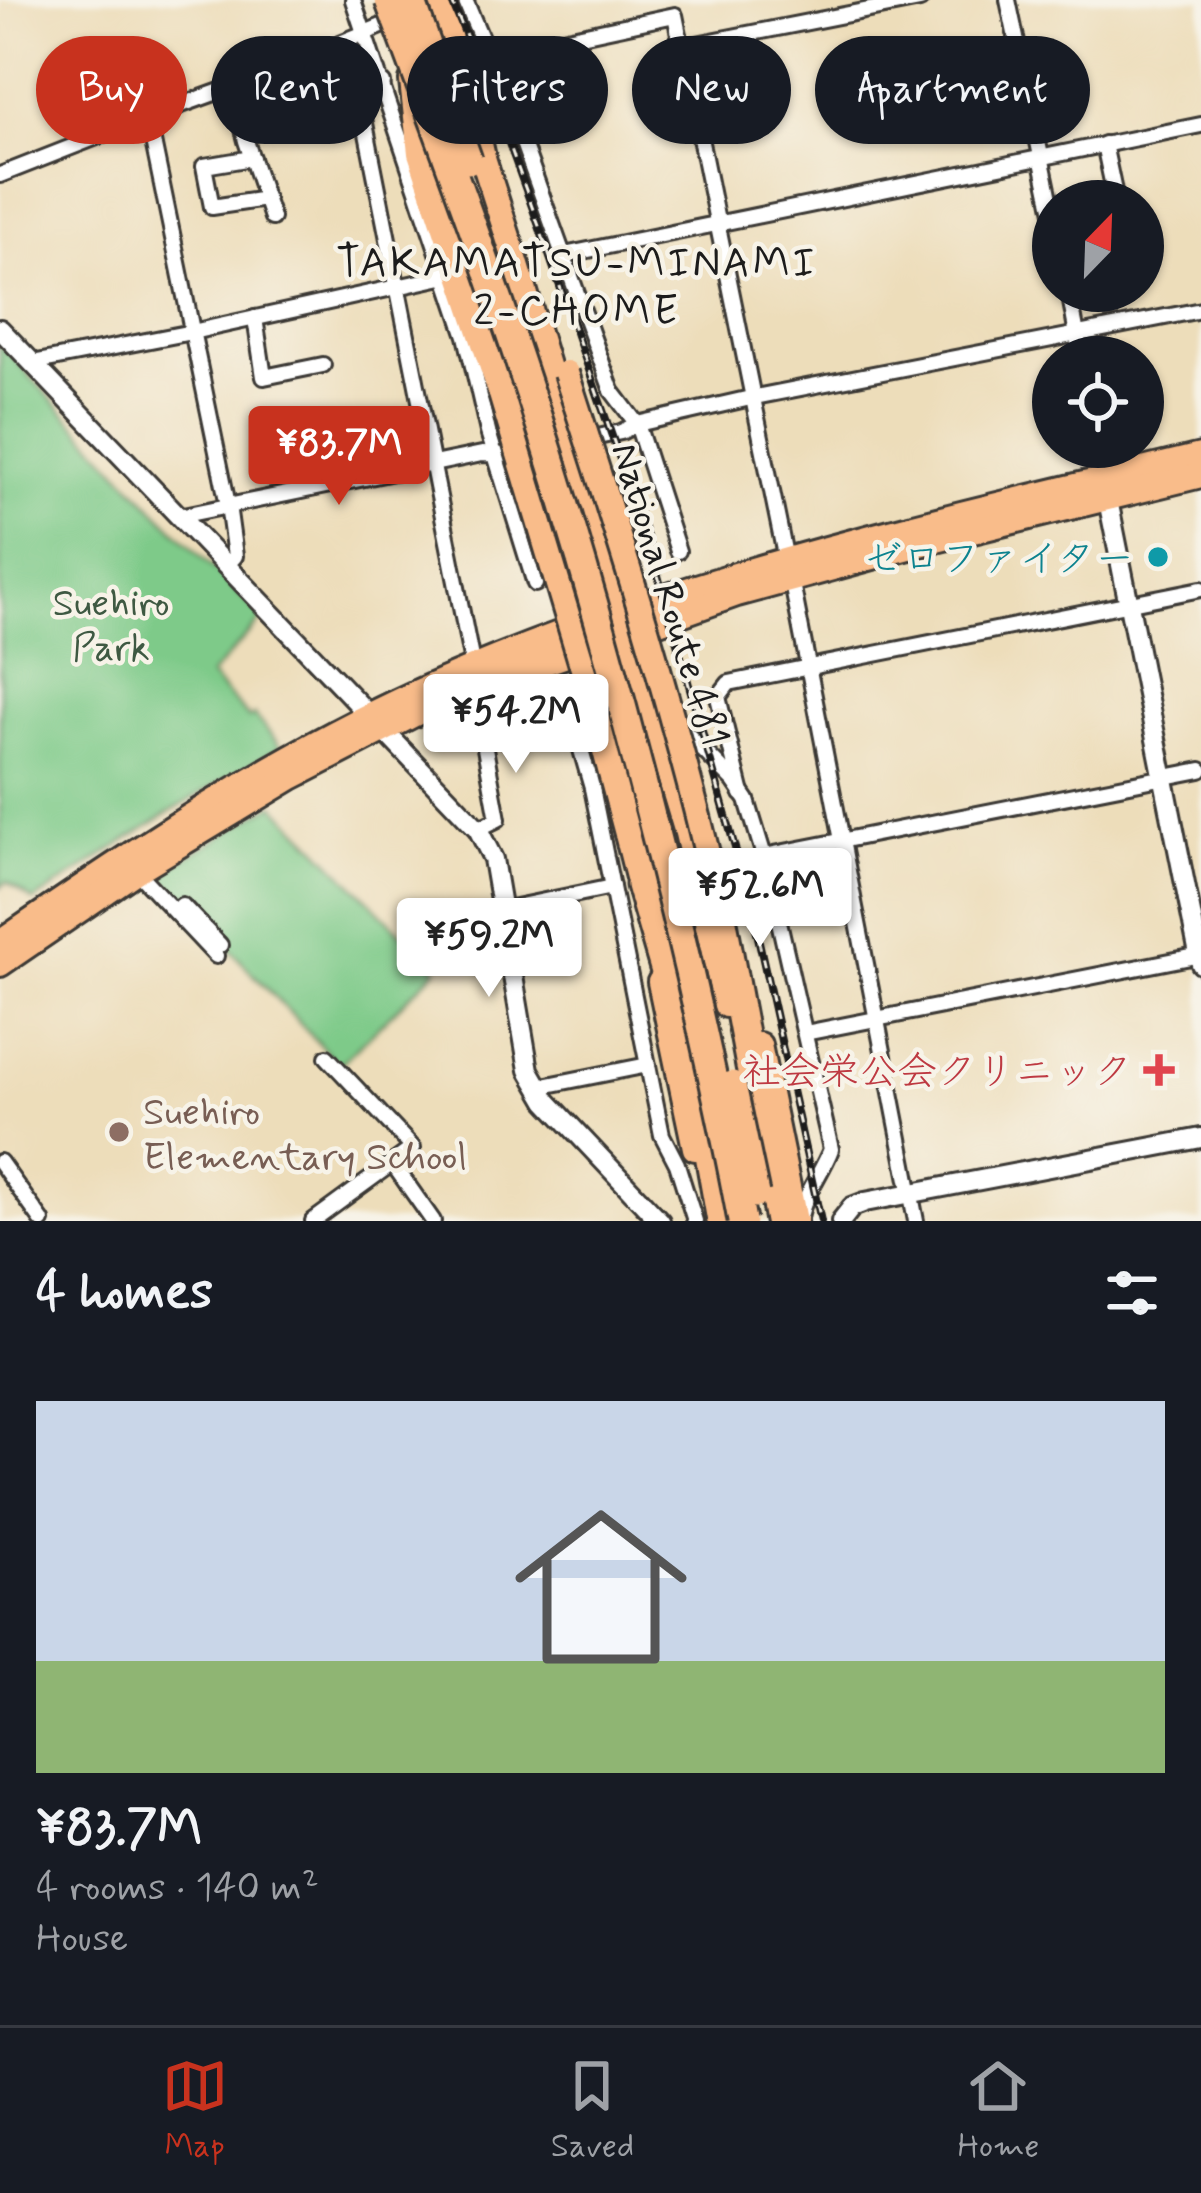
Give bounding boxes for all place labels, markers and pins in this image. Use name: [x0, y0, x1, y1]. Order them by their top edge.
pin: ¥83.7M: [241, 406, 437, 508]
place label: ゼロファイター: [863, 535, 1134, 586]
marker: ゼロファイター: [1145, 544, 1171, 570]
pin: ¥54.2M: [418, 674, 614, 776]
pin: ¥52.6M: [662, 848, 858, 950]
pin: ¥59.2M: [391, 898, 587, 1000]
place label: 社会栄公会クリニック: [742, 1048, 1132, 1099]
marker: 社会栄公会クリニック: [1143, 1054, 1175, 1086]
place label: Suehiro Elementary School: [143, 1088, 467, 1184]
marker: Suehiro Elementary School: [106, 1119, 132, 1145]

